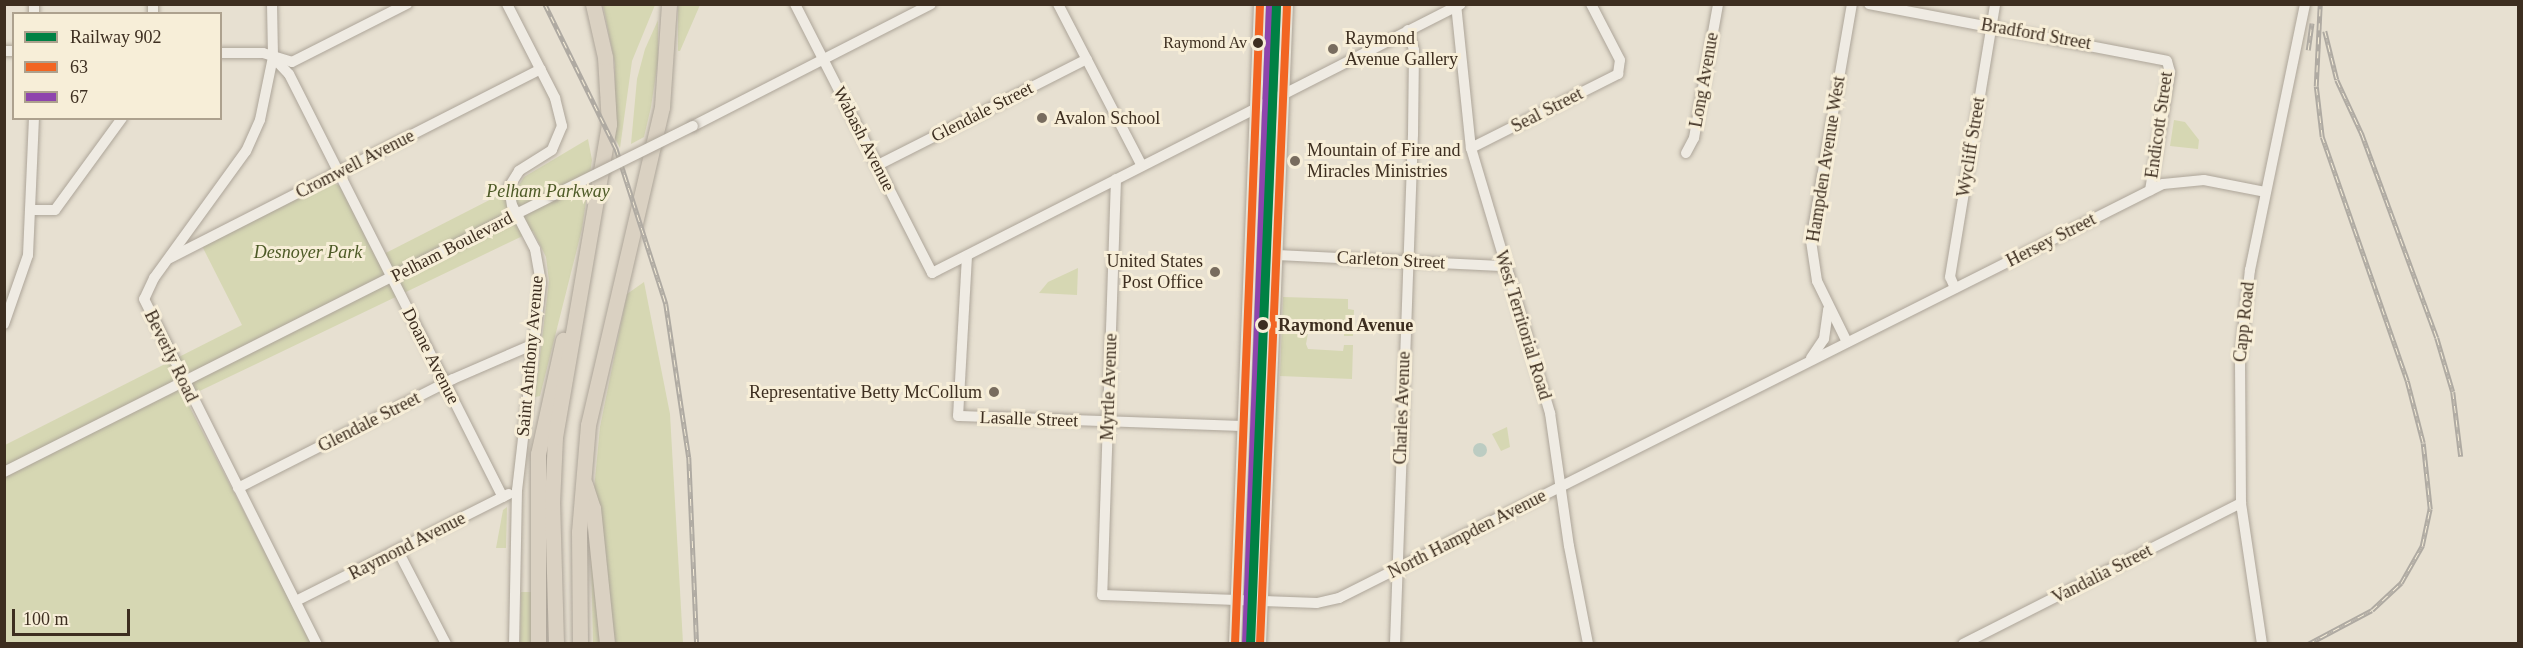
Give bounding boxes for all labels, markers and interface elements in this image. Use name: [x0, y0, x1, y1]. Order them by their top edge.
legend: [12, 12, 222, 120]
street label: Bradford Street: [1979, 14, 2093, 54]
text: Railway 902: [70, 27, 162, 47]
place label: Raymond Avenue Gallery: [1345, 28, 1458, 70]
street label: Long Avenue: [1685, 30, 1723, 130]
place label: Raymond Av: [1162, 33, 1247, 53]
marker: Raymond Av: [1252, 37, 1264, 49]
marker: Raymond Avenue Gallery: [1326, 42, 1340, 56]
text: 63: [70, 57, 88, 77]
street label: Endicott Street: [2141, 70, 2177, 180]
street label: Hampden Avenue West: [1802, 74, 1850, 244]
street label: Glendale Street: [927, 77, 1037, 147]
street label: Wabash Avenue: [828, 83, 900, 195]
street label: Seal Street: [1508, 83, 1586, 137]
text: 67: [70, 87, 88, 107]
street label: Wycliff Street: [1952, 95, 1990, 199]
place label: Avalon School: [1054, 107, 1160, 129]
marker: Avalon School: [1035, 111, 1049, 125]
street label: Cromwell Avenue: [292, 125, 418, 203]
place label: Mountain of Fire and Miracles Ministries: [1307, 140, 1460, 182]
marker: Mountain of Fire and Miracles Ministries: [1288, 154, 1302, 168]
park label: Pelham Parkway: [486, 180, 610, 202]
street label: Pelham Boulevard: [388, 207, 516, 287]
street label: Hersey Street: [2003, 208, 2099, 272]
park label: Desnoyer Park: [254, 241, 362, 263]
street label: Carleton Street: [1336, 246, 1446, 274]
street label: West Territorial Road: [1490, 248, 1556, 402]
place label: United States Post Office: [1107, 251, 1203, 294]
marker: United States Post Office: [1208, 265, 1222, 279]
street label: Saint Anthony Avenue: [512, 274, 548, 438]
street label: Capp Road: [2229, 281, 2259, 363]
street label: Doane Avenue: [397, 304, 465, 408]
street label: Beverly Road: [139, 307, 203, 405]
place label: Raymond Avenue: [1278, 314, 1414, 336]
marker: Raymond Avenue: [1253, 315, 1273, 335]
street label: Myrtle Avenue: [1096, 333, 1122, 441]
street label: Charles Avenue: [1389, 351, 1415, 465]
place label: Representative Betty McCollum: [749, 381, 982, 403]
marker: Representative Betty McCollum: [987, 385, 1001, 399]
street label: Glendale Street: [314, 387, 424, 457]
street label: Lasalle Street: [979, 406, 1079, 432]
street label: North Hampden Avenue: [1384, 485, 1550, 583]
street label: Raymond Avenue: [345, 507, 469, 585]
street label: Vandalia Street: [2048, 540, 2156, 608]
scale bar: [15, 597, 134, 635]
text: 100 m: [23, 609, 69, 629]

